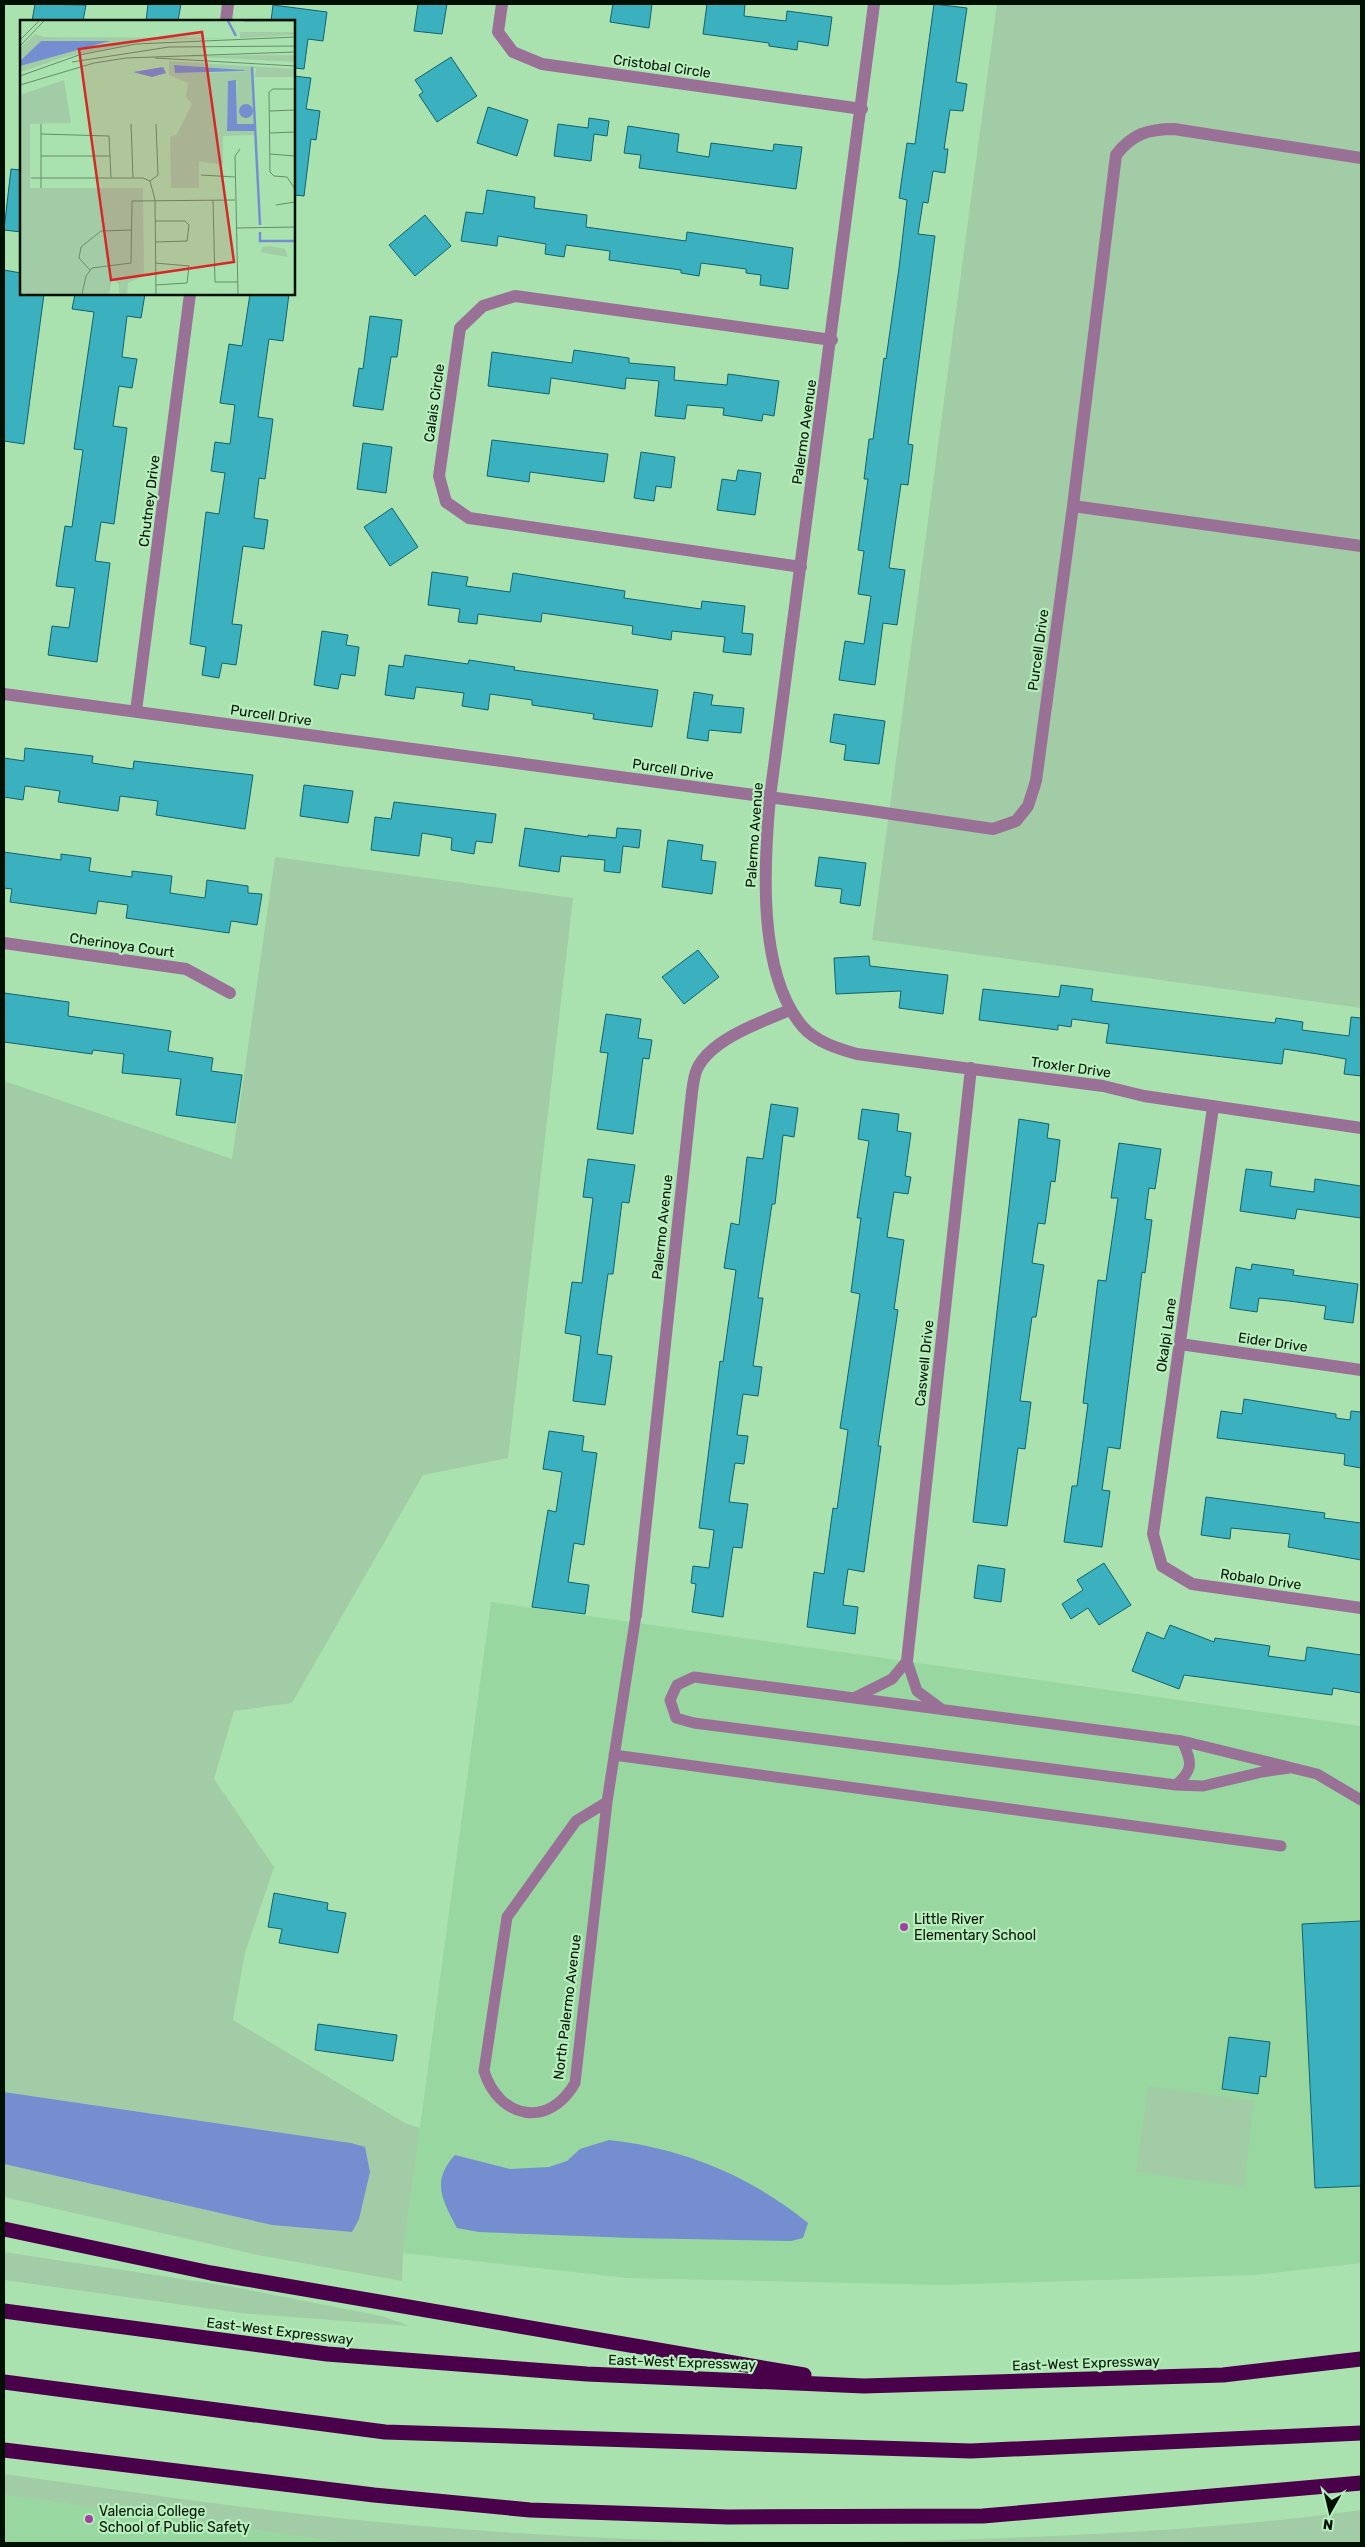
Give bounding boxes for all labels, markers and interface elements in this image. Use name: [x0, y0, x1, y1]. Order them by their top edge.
inset map: [20, 20, 295, 295]
street label: Cristobal Circle: [612, 51, 712, 82]
street label: Calais Circle: [421, 363, 448, 443]
street label: Palermo Avenue: [789, 378, 820, 486]
street label: Chutney Drive: [135, 454, 164, 548]
street label: Purcell Drive: [1024, 608, 1053, 692]
street label: Purcell Drive: [229, 701, 313, 730]
street label: Purcell Drive: [631, 755, 715, 784]
street label: Palermo Avenue: [742, 782, 767, 888]
street label: Cherinoya Court: [68, 930, 176, 961]
street label: Troxler Drive: [1030, 1053, 1112, 1082]
street label: Palermo Avenue: [649, 1173, 676, 1281]
street label: Okalpi Lane: [1153, 1297, 1180, 1373]
street label: Caswell Drive: [912, 1319, 938, 1407]
street label: Eider Drive: [1237, 1329, 1309, 1356]
street label: Robalo Drive: [1219, 1565, 1303, 1594]
place label: Little River Elementary School: [914, 1911, 1036, 1944]
marker: Little River Elementary School: [898, 1921, 910, 1933]
street label: North Palermo Avenue: [550, 1933, 585, 2081]
street label: East-West Expressway: [206, 2314, 355, 2349]
street label: East-West Expressway: [608, 2351, 756, 2374]
street label: East-West Expressway: [1012, 2352, 1160, 2375]
north arrow: [1305, 2487, 1355, 2537]
place label: Valencia College School of Public Safety: [99, 2503, 250, 2536]
marker: Valencia College School of Public Safety: [83, 2513, 95, 2525]
text: N: [1322, 2515, 1334, 2533]

